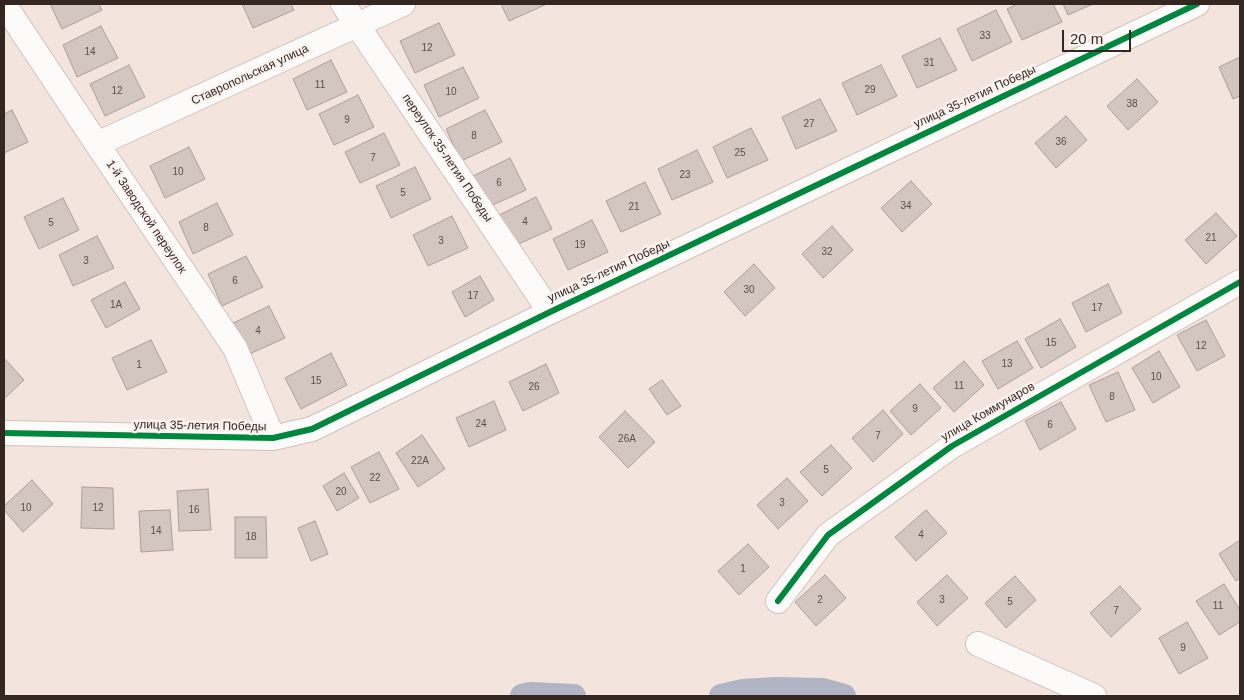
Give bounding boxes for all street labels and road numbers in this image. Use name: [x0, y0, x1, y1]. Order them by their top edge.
street label: Ставропольская улица: [189, 42, 311, 108]
street label: улица 35-летия Победы: [912, 62, 1038, 132]
street label: переулок 35-летия Победы: [399, 91, 495, 225]
street label: 1-й Заводской переулок: [103, 158, 189, 276]
street label: улица 35-летия Победы: [546, 236, 672, 306]
street label: улица Коммунаров: [939, 379, 1037, 445]
street label: улица 35-летия Победы: [133, 418, 267, 434]

